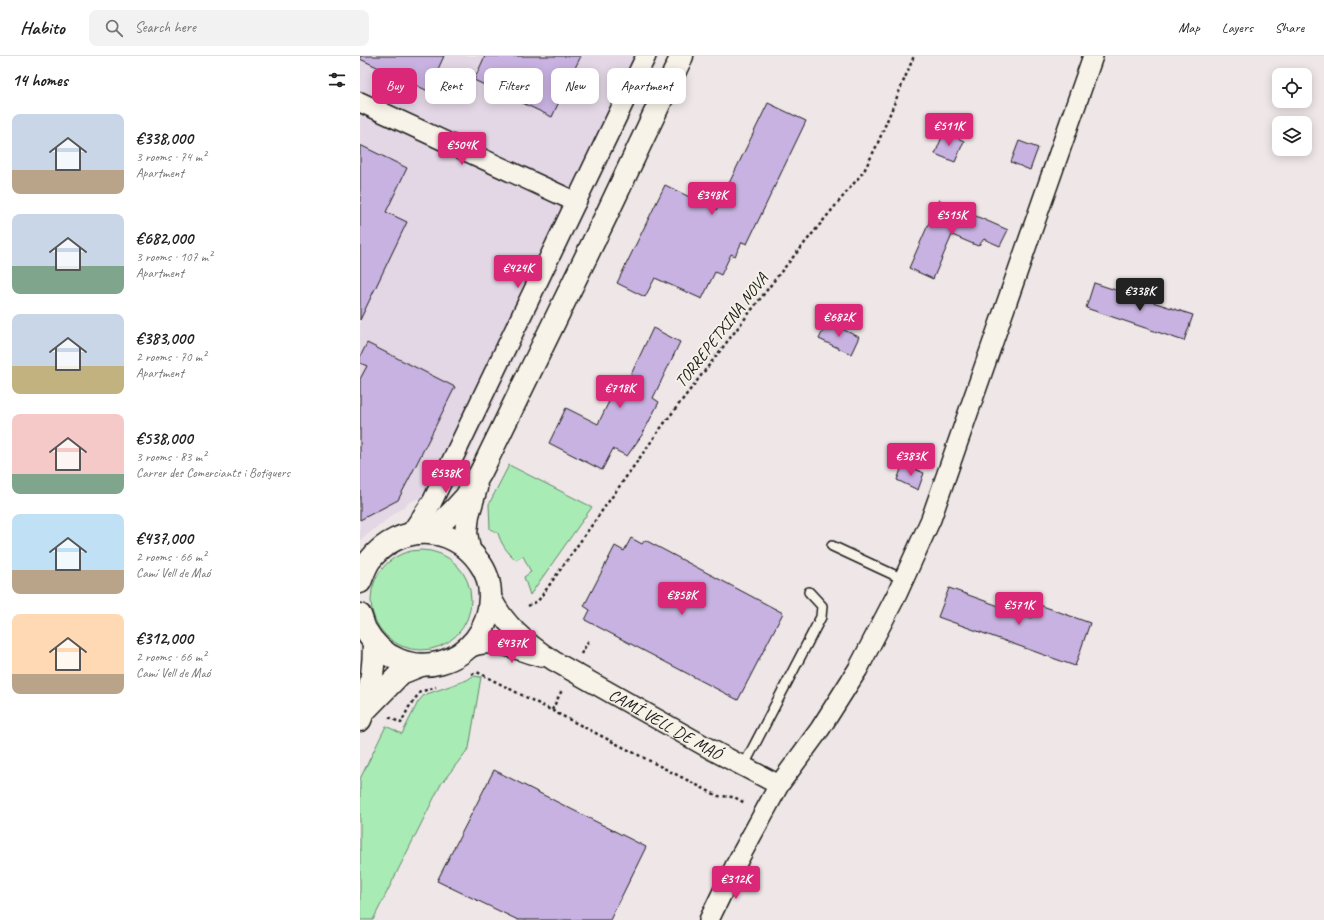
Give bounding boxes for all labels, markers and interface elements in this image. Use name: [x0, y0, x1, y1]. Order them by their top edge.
search box: [89, 10, 369, 46]
text: Habito: [20, 16, 65, 40]
icon: search: [103, 17, 125, 39]
text: Search here: [135, 18, 196, 37]
text: Map: [1178, 19, 1200, 36]
text: Layers: [1222, 19, 1253, 36]
text: Share: [1275, 19, 1304, 36]
chip: Buy: [372, 68, 417, 104]
chip: Rent: [425, 68, 476, 104]
chip: Filters: [484, 68, 543, 104]
chip: New: [551, 68, 599, 104]
chip: Apartment: [607, 68, 686, 104]
map controls: [1272, 68, 1312, 156]
button: locate: [1272, 68, 1312, 108]
icon: filters: [326, 69, 348, 91]
text: 14 homes: [12, 70, 68, 91]
pin: €511K: [921, 113, 977, 147]
button: layers: [1272, 116, 1312, 156]
text: €511K: [934, 118, 964, 134]
text: €338,000: [136, 128, 193, 149]
icon: home: [44, 130, 92, 178]
pin: €504K: [434, 132, 490, 166]
text: €504K: [447, 137, 477, 153]
text: 3 rooms · 74 m²: [136, 149, 206, 165]
text: Apartment: [136, 165, 184, 181]
pin: €348K: [684, 182, 740, 216]
text: €348K: [697, 187, 727, 203]
pin: €515K: [924, 202, 980, 236]
text: €515K: [937, 207, 967, 223]
text: €682,000: [136, 228, 193, 249]
icon: home: [44, 230, 92, 278]
text: 3 rooms · 107 m²: [136, 249, 212, 265]
pin: €424K: [490, 255, 546, 289]
text: €424K: [503, 260, 533, 276]
text: Apartment: [136, 265, 184, 281]
street label: TORREPETXINA NOVA: [670, 268, 773, 392]
pin: €338K: [1112, 278, 1168, 312]
text: €338K: [1125, 283, 1155, 299]
pin: €682K: [811, 304, 867, 338]
text: €682K: [824, 309, 854, 325]
text: €383,000: [136, 328, 193, 349]
icon: home: [44, 330, 92, 378]
text: 2 rooms · 70 m²: [136, 349, 206, 365]
text: Apartment: [136, 365, 184, 381]
pin: €718K: [592, 375, 648, 409]
text: €718K: [605, 380, 635, 396]
text: €538,000: [136, 428, 193, 449]
icon: home: [44, 430, 92, 478]
pin: €383K: [883, 443, 939, 477]
text: €383K: [896, 448, 926, 464]
text: 3 rooms · 83 m²: [136, 449, 206, 465]
pin: €538K: [418, 460, 474, 494]
text: Carrer des Comerciants i Botiguers: [136, 465, 290, 481]
text: €538K: [431, 465, 461, 481]
text: €437,000: [136, 528, 193, 549]
icon: home: [44, 530, 92, 578]
text: 2 rooms · 66 m²: [136, 549, 206, 565]
text: Camí Vell de Maó: [136, 565, 210, 581]
pin: €858K: [654, 582, 710, 616]
text: €858K: [667, 587, 697, 603]
pin: €571K: [991, 592, 1047, 626]
text: €571K: [1004, 597, 1034, 613]
text: €312,000: [136, 628, 193, 649]
icon: home: [44, 630, 92, 678]
pin: €437K: [484, 630, 540, 664]
text: €437K: [497, 635, 527, 651]
text: 2 rooms · 66 m²: [136, 649, 206, 665]
text: Camí Vell de Maó: [136, 665, 210, 681]
street label: CAMÍ VELL DE MAÓ: [605, 684, 728, 765]
pin: €312K: [708, 866, 764, 900]
text: €312K: [721, 871, 751, 887]

